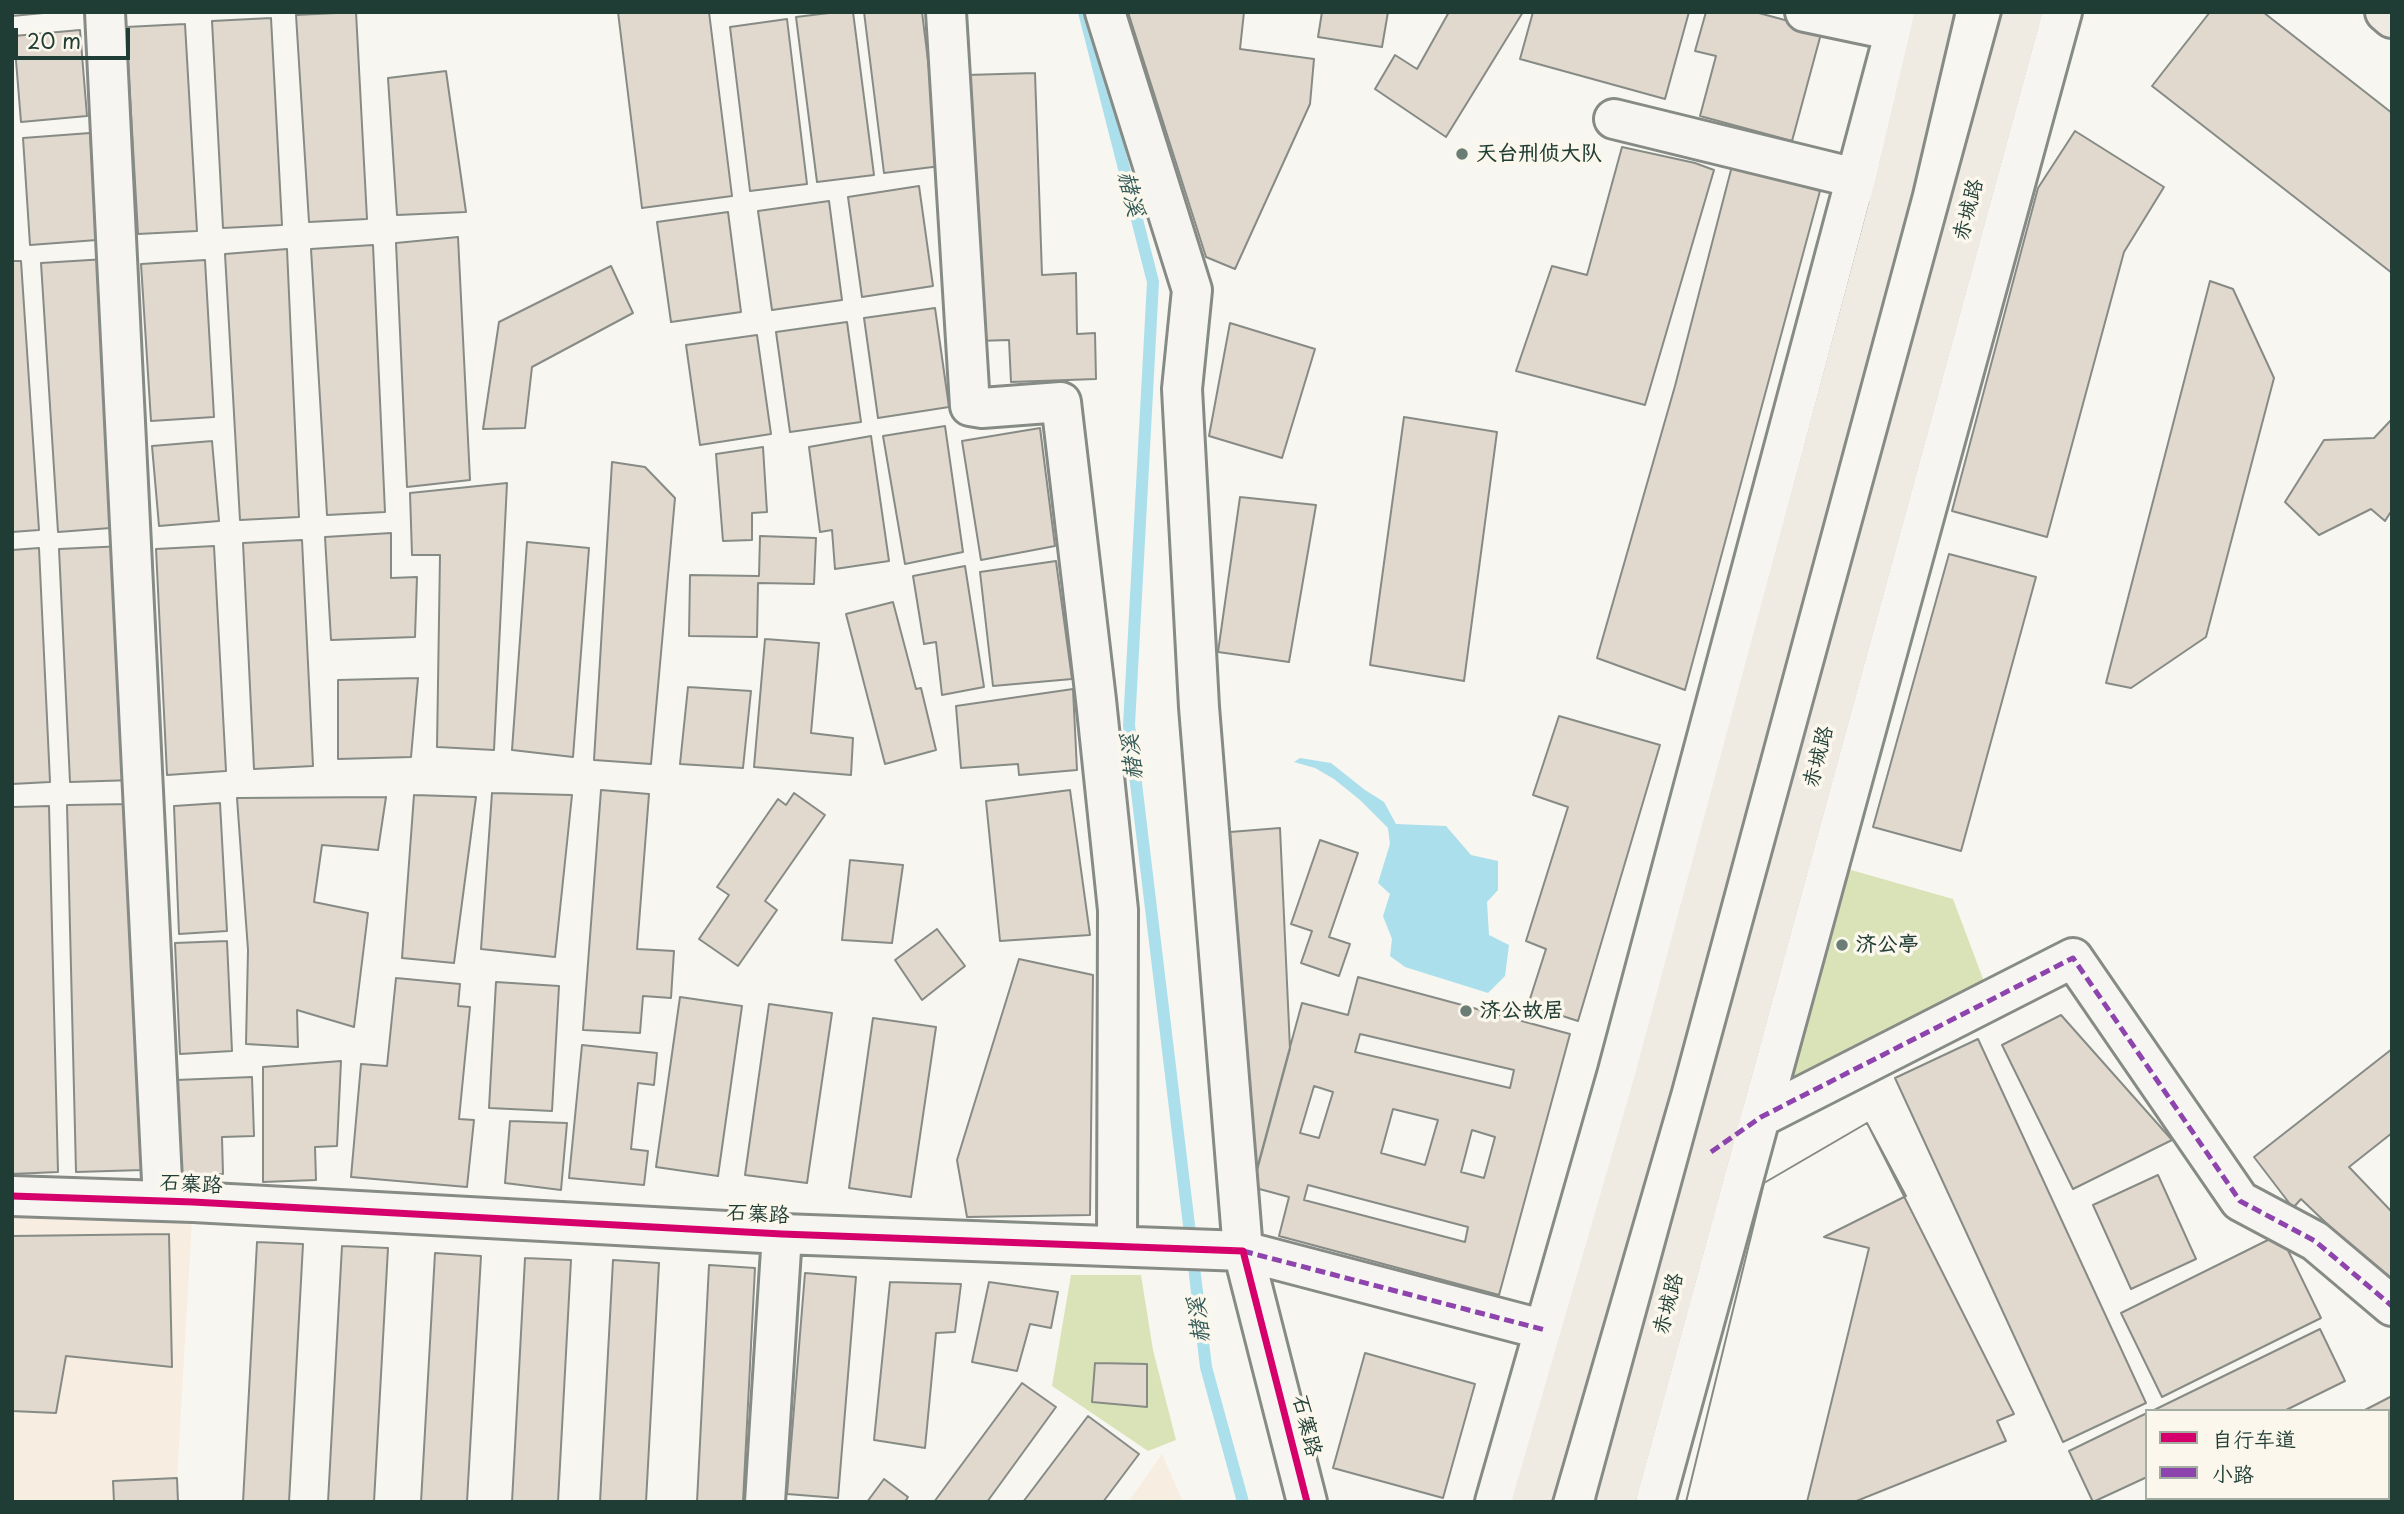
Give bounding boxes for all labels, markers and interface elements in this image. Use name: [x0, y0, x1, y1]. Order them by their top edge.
scale bar: [18, 14, 133, 58]
text: 20 m: [27, 24, 81, 56]
place label: 天台刑侦大队: [1476, 141, 1602, 167]
marker: 天台刑侦大队: [1454, 146, 1470, 162]
water label: 赭溪: [1111, 168, 1149, 220]
street label: 赤城路: [1949, 176, 1989, 244]
street label: 赤城路: [1799, 723, 1839, 791]
water label: 赭溪: [1117, 733, 1149, 781]
place label: 济公亭: [1856, 932, 1919, 958]
marker: 济公亭: [1834, 937, 1850, 953]
place label: 济公故居: [1480, 998, 1564, 1024]
marker: 济公故居: [1458, 1003, 1474, 1019]
street label: 石寨路: [159, 1171, 223, 1199]
street label: 石寨路: [726, 1201, 790, 1229]
street label: 赤城路: [1649, 1270, 1689, 1338]
water label: 赭溪: [1183, 1295, 1217, 1345]
street label: 石寨路: [1286, 1392, 1326, 1460]
legend: [2145, 1409, 2390, 1500]
text: 自行车道: [2212, 1422, 2296, 1454]
text: 小路: [2212, 1457, 2254, 1489]

